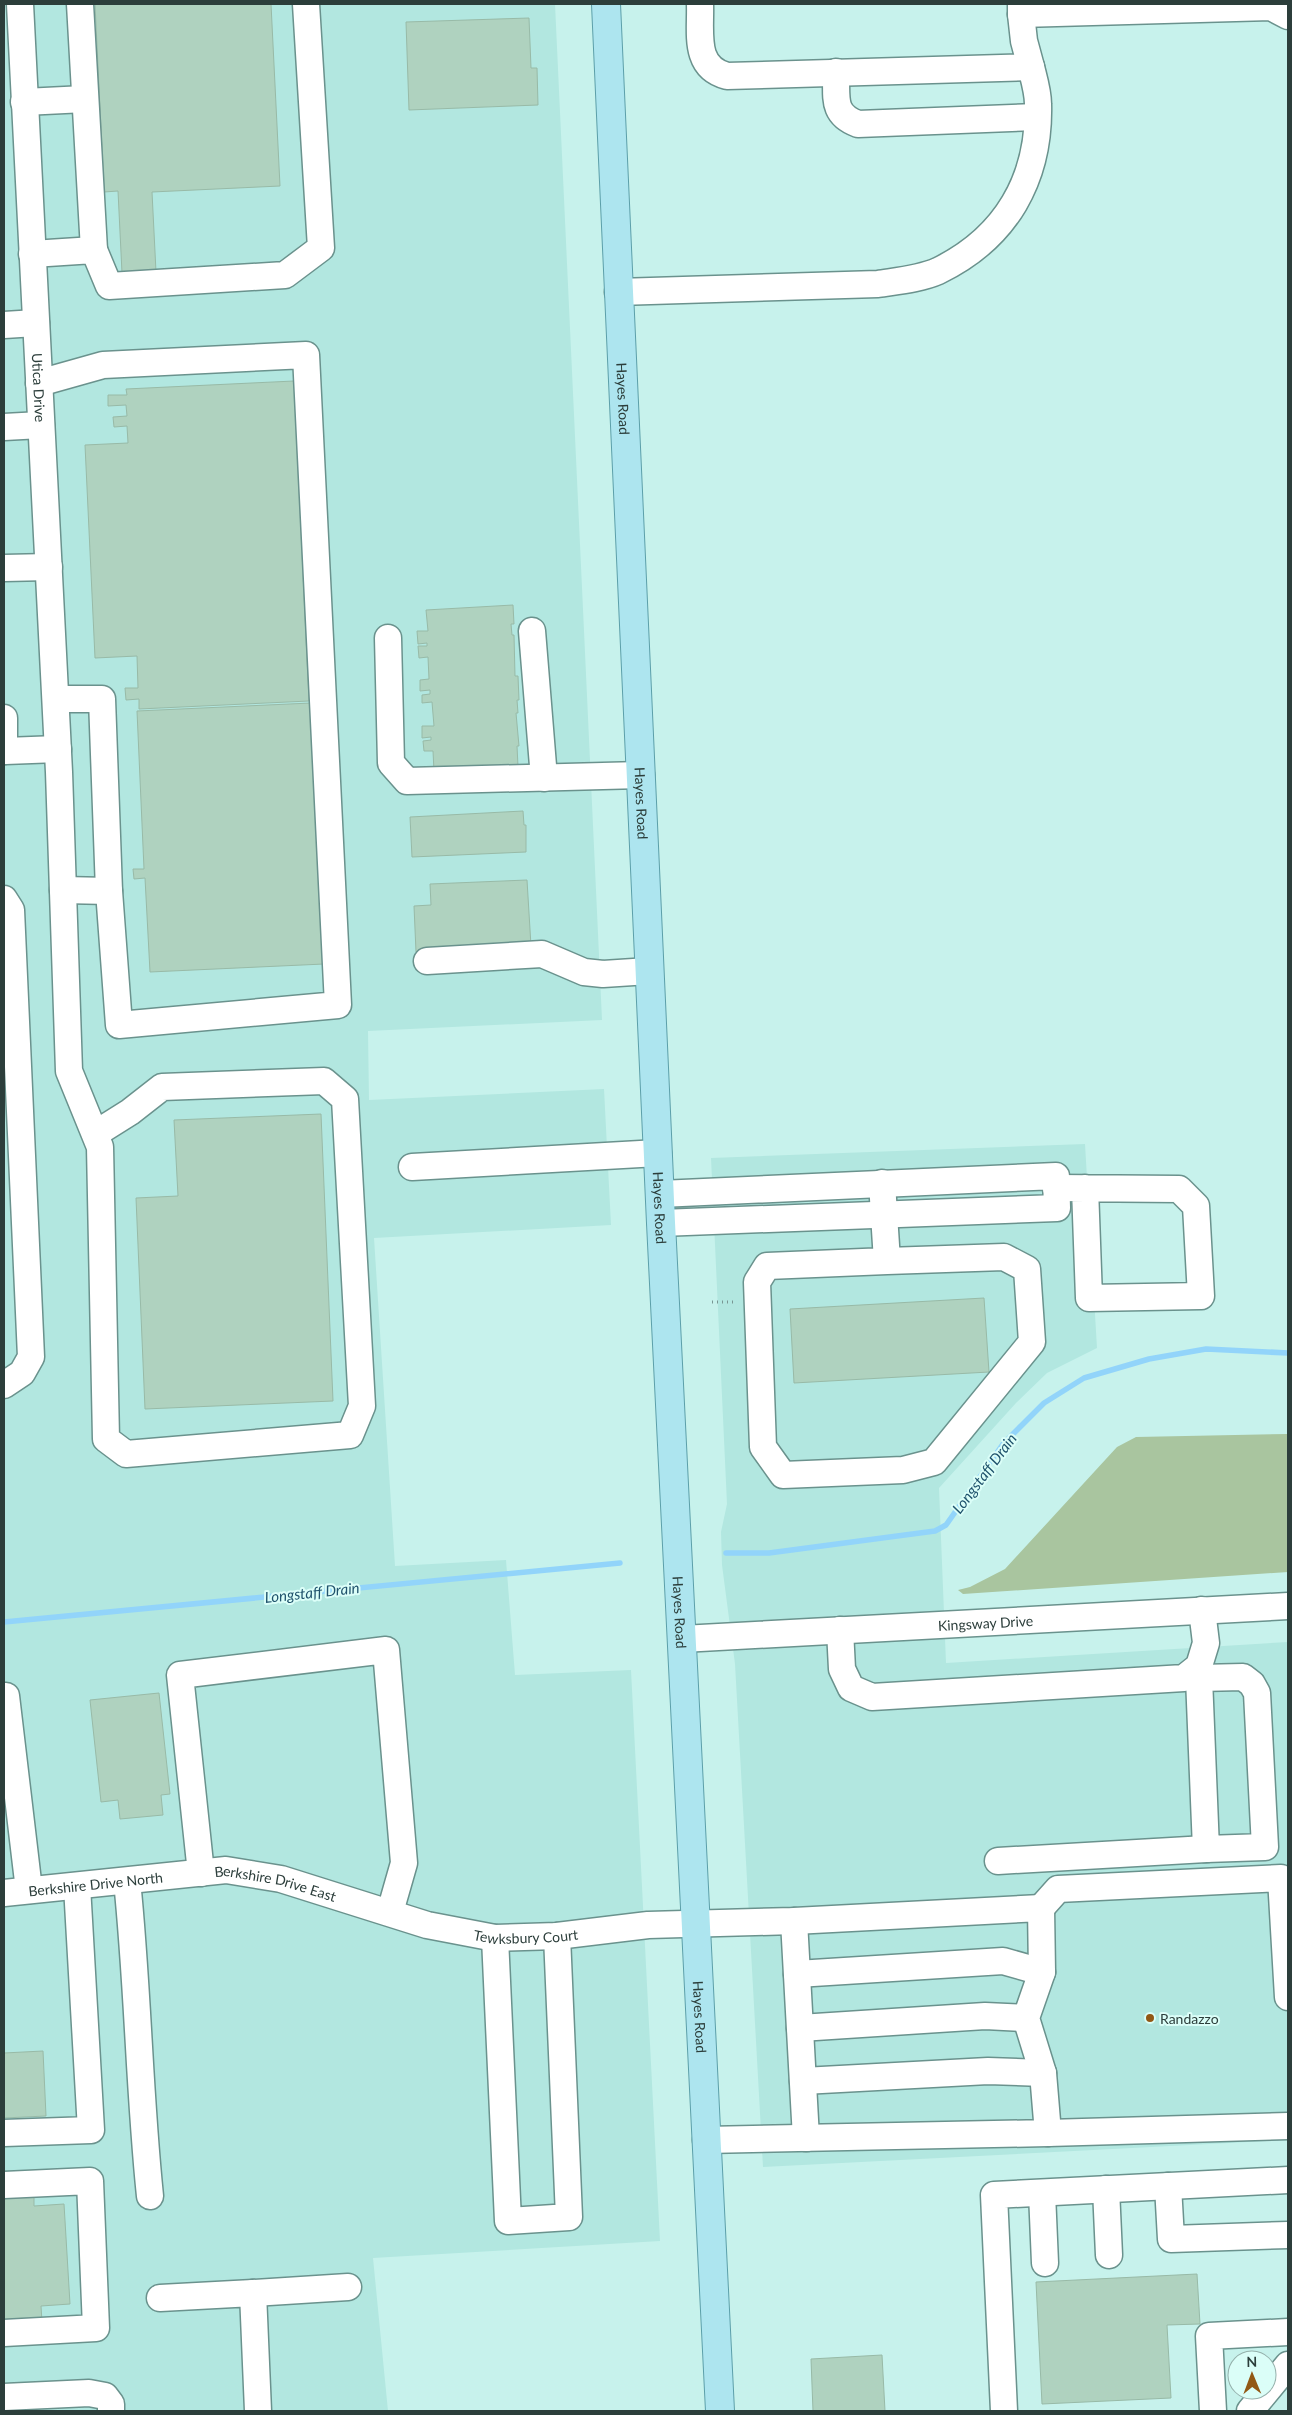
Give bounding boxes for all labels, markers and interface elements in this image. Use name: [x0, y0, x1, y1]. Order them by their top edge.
street label: Utica Drive: [29, 352, 50, 423]
street label: Hayes Road: [614, 362, 634, 435]
street label: Hayes Road: [632, 767, 652, 840]
street label: Hayes Road: [650, 1171, 671, 1244]
water label: Longstaff Drain: [948, 1429, 1020, 1516]
street label: Hayes Road: [670, 1576, 691, 1649]
water label: Longstaff Drain: [264, 1578, 360, 1606]
street label: Kingsway Drive: [937, 1611, 1034, 1634]
street label: Berkshire Drive East: [214, 1861, 338, 1904]
street label: Berkshire Drive North: [27, 1868, 164, 1899]
street label: Tewksbury Court: [472, 1925, 579, 1947]
street label: Hayes Road: [690, 1980, 711, 2053]
place label: Randazzo: [1160, 2010, 1219, 2027]
marker: Randazzo: [1144, 2012, 1156, 2024]
north arrow: [1227, 2350, 1277, 2400]
text: N: [1246, 2353, 1257, 2370]

